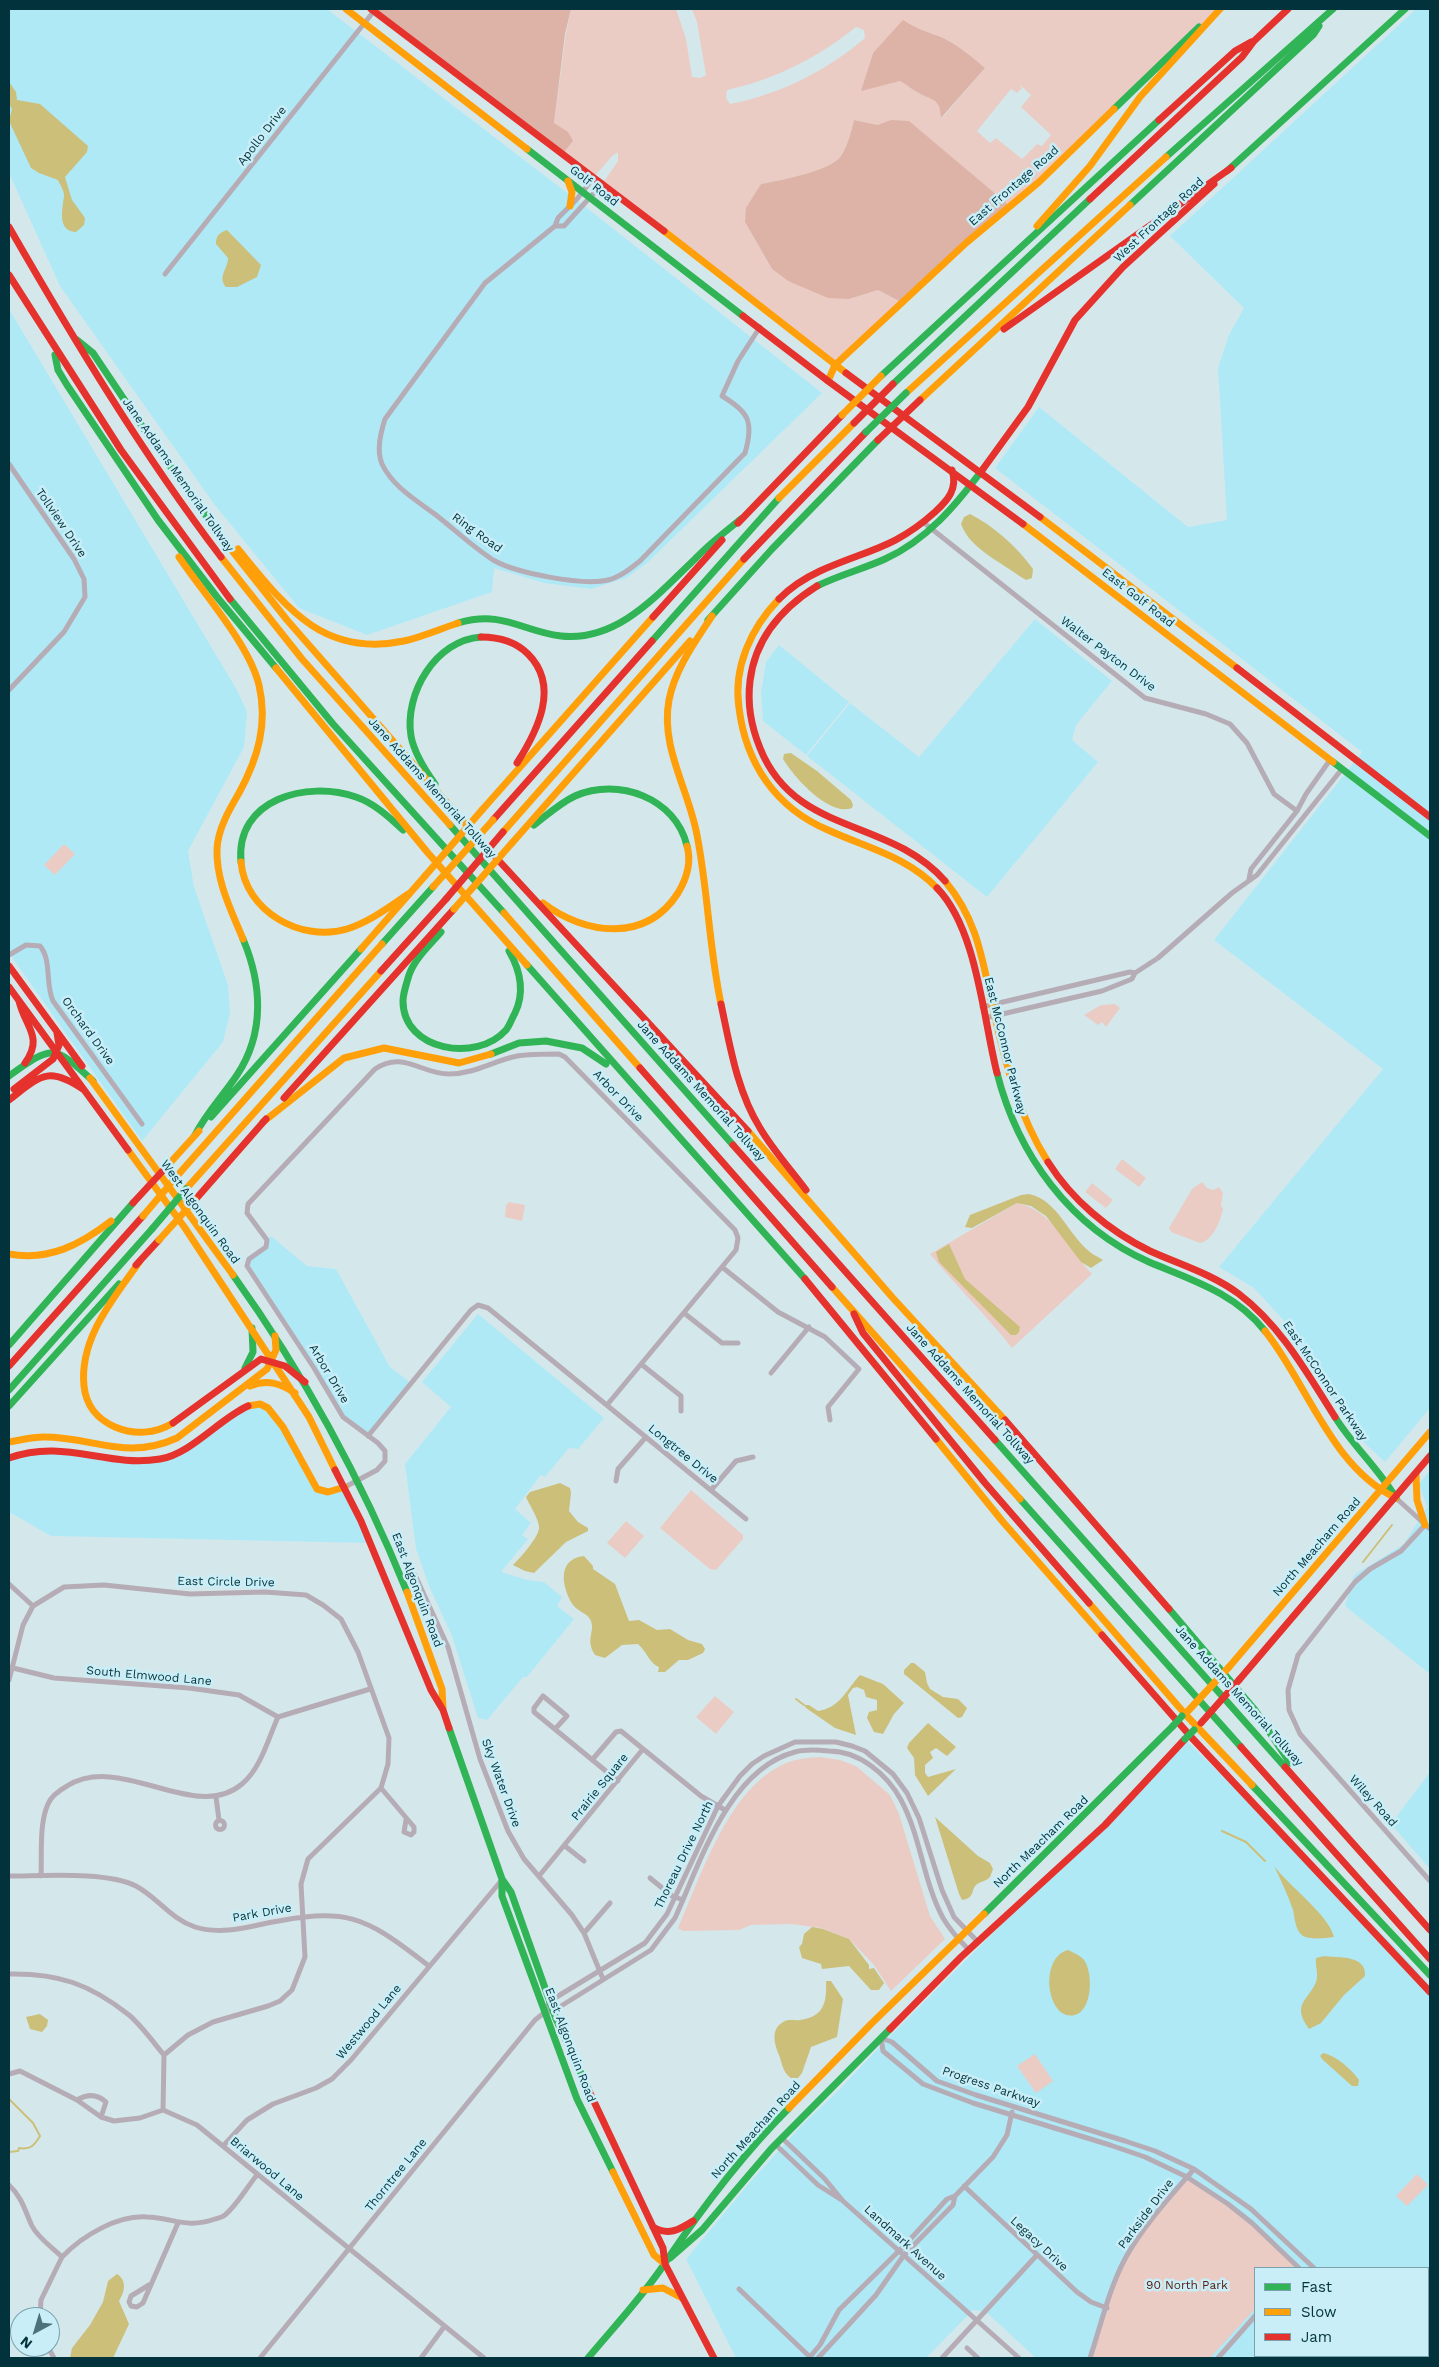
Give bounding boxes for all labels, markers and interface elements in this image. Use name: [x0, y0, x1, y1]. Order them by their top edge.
street label: Apollo Drive: [234, 104, 290, 168]
street label: East Frontage Road: [966, 143, 1062, 229]
street label: Golf Road: [567, 163, 621, 209]
street label: West Frontage Road: [1111, 174, 1207, 266]
street label: Jane Addams Memorial Tollway: [119, 395, 237, 555]
street label: Tollview Drive: [33, 486, 89, 560]
street label: Ring Road: [449, 510, 505, 556]
street label: East Golf Road: [1099, 565, 1177, 631]
street label: Walter Payton Drive: [1057, 613, 1159, 695]
street label: Jane Addams Memorial Tollway: [365, 715, 499, 861]
street label: East McConnor Parkway: [981, 976, 1029, 1116]
street label: Orchard Drive: [58, 994, 118, 1068]
street label: Jane Addams Memorial Tollway: [634, 1018, 768, 1164]
street label: Arbor Drive: [590, 1067, 646, 1125]
street label: West Algonquin Road: [157, 1157, 243, 1267]
street label: East McConnor Parkway: [1279, 1318, 1371, 1444]
street label: Jane Addams Memorial Tollway: [903, 1321, 1037, 1467]
street label: Arbor Drive: [306, 1342, 352, 1406]
street label: Longtree Drive: [645, 1421, 721, 1487]
street label: North Meacham Road: [1270, 1494, 1364, 1600]
street label: East Algonquin Road: [389, 1531, 445, 1649]
street label: East Circle Drive: [177, 1574, 275, 1590]
street label: Jane Addams Memorial Tollway: [1172, 1623, 1306, 1769]
street label: South Elmwood Lane: [86, 1663, 212, 1689]
street label: Sky Water Drive: [478, 1737, 524, 1829]
street label: Prairie Square: [569, 1751, 631, 1823]
street label: Wiley Road: [1346, 1772, 1400, 1830]
street label: North Meacham Road: [990, 1793, 1092, 1891]
street label: Thoreau Drive North: [652, 1799, 716, 1911]
street label: Park Drive: [231, 1901, 293, 1925]
street label: Westwood Lane: [333, 1982, 405, 2062]
street label: East Algonquin Road: [542, 1986, 598, 2104]
street label: Progress Parkway: [940, 2064, 1042, 2110]
street label: North Meacham Road: [708, 2078, 804, 2182]
street label: Briarwood Lane: [227, 2134, 307, 2204]
street label: Thorntree Lane: [362, 2136, 430, 2214]
street label: Parkside Drive: [1115, 2176, 1177, 2252]
street label: Landmark Avenue: [861, 2202, 949, 2284]
street label: Legacy Drive: [1007, 2214, 1071, 2274]
legend: [1254, 2267, 1429, 2357]
park label: 90 North Park: [1146, 2278, 1228, 2292]
text: Fast: [1301, 2278, 1332, 2296]
text: Slow: [1301, 2303, 1337, 2321]
north arrow: [10, 2307, 60, 2357]
text: Jam: [1301, 2328, 1332, 2346]
text: N: [17, 2333, 35, 2352]

